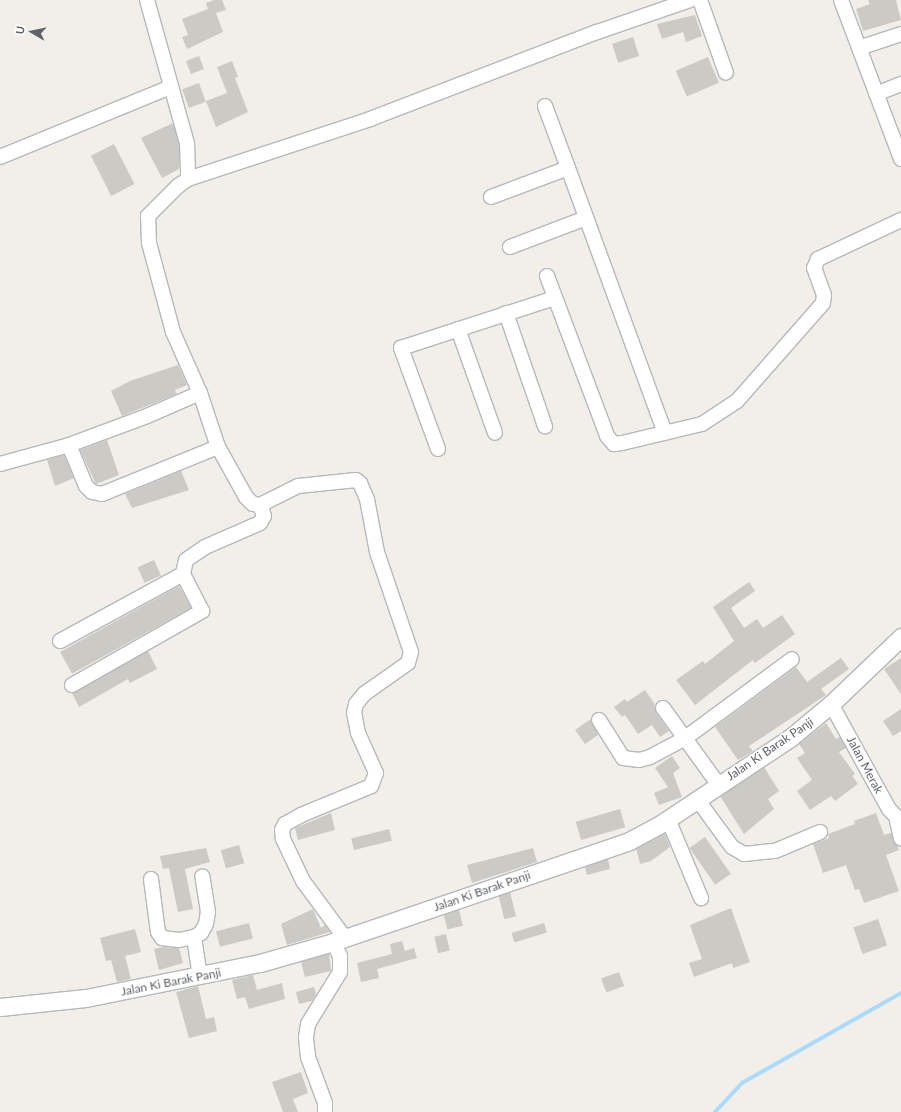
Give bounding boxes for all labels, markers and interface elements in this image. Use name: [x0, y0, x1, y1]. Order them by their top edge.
north arrow: [12, 12, 52, 52]
text: U: [13, 25, 27, 35]
street label: Jalan Ki Barak Panji: [724, 715, 816, 783]
street label: Jalan Merak: [844, 734, 886, 796]
street label: Jalan Ki Barak Panji: [432, 868, 532, 914]
street label: Jalan Ki Barak Panji: [120, 965, 222, 999]

